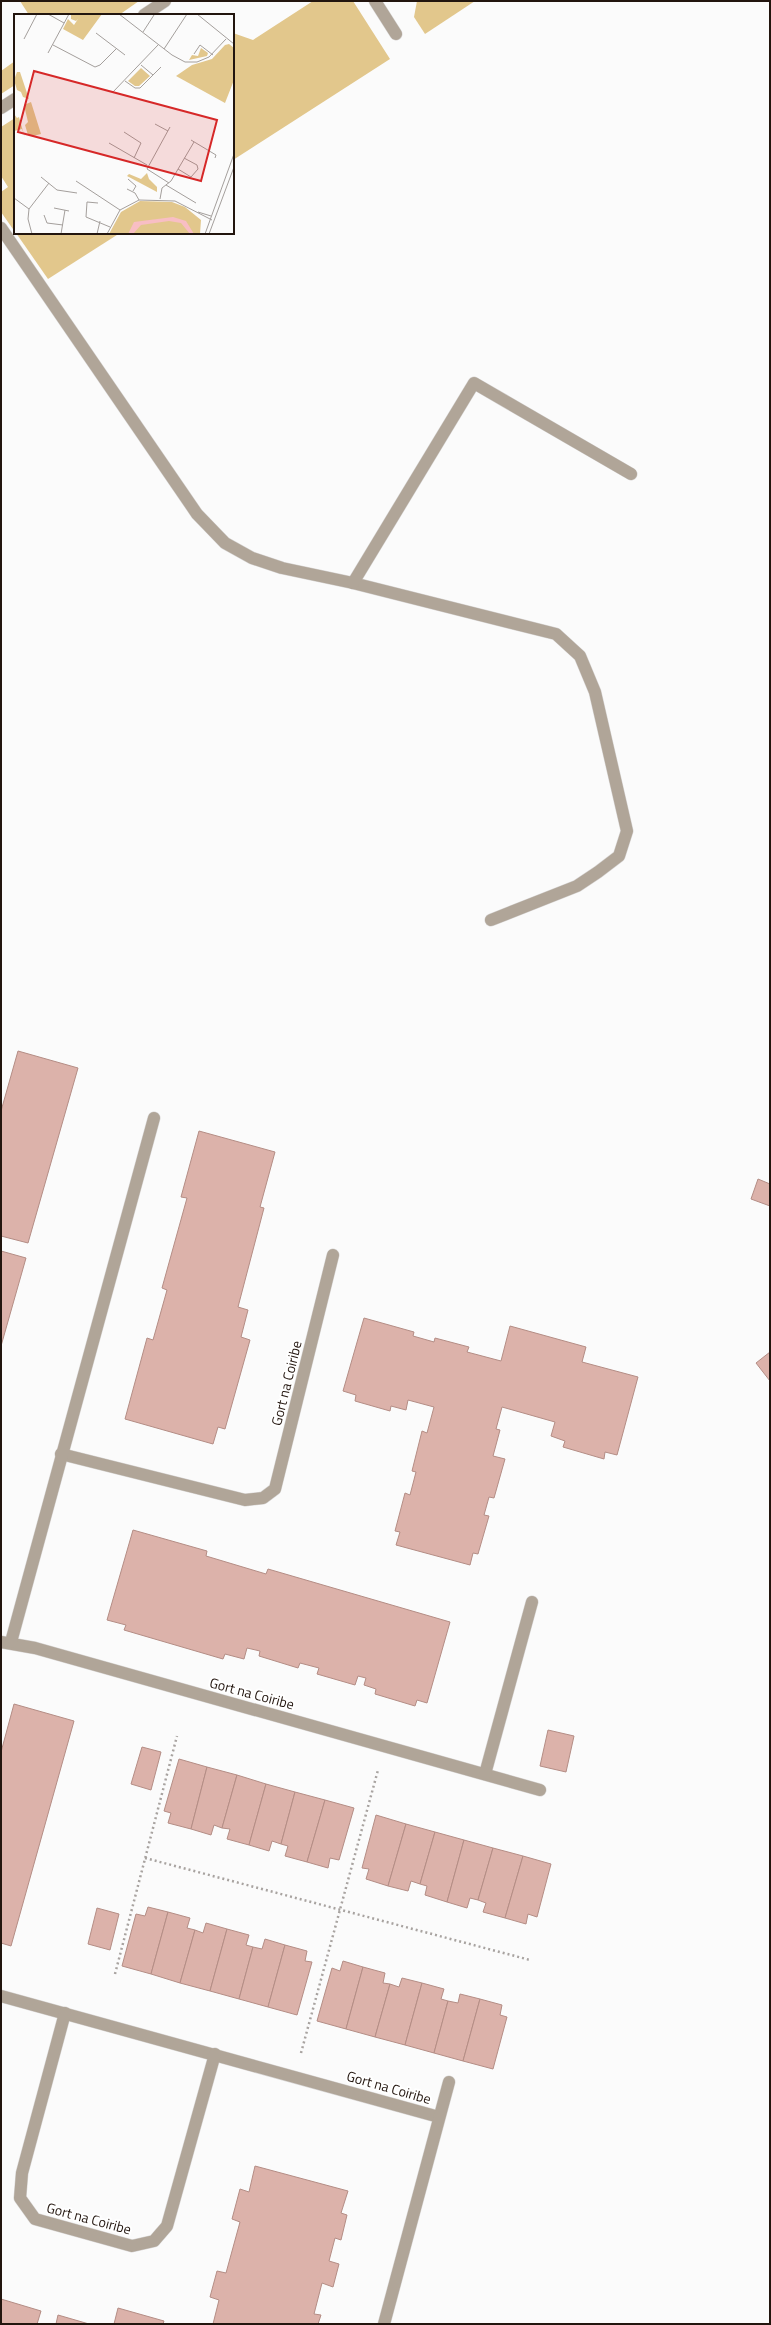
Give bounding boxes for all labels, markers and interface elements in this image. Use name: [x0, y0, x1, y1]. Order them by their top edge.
inset map: [14, 14, 234, 234]
street label: Gort na Coiribe: [265, 1338, 307, 1428]
street label: Gort na Coiribe: [207, 1672, 297, 1714]
street label: Gort na Coiribe: [344, 2065, 434, 2109]
street label: Gort na Coiribe: [44, 2197, 134, 2239]

